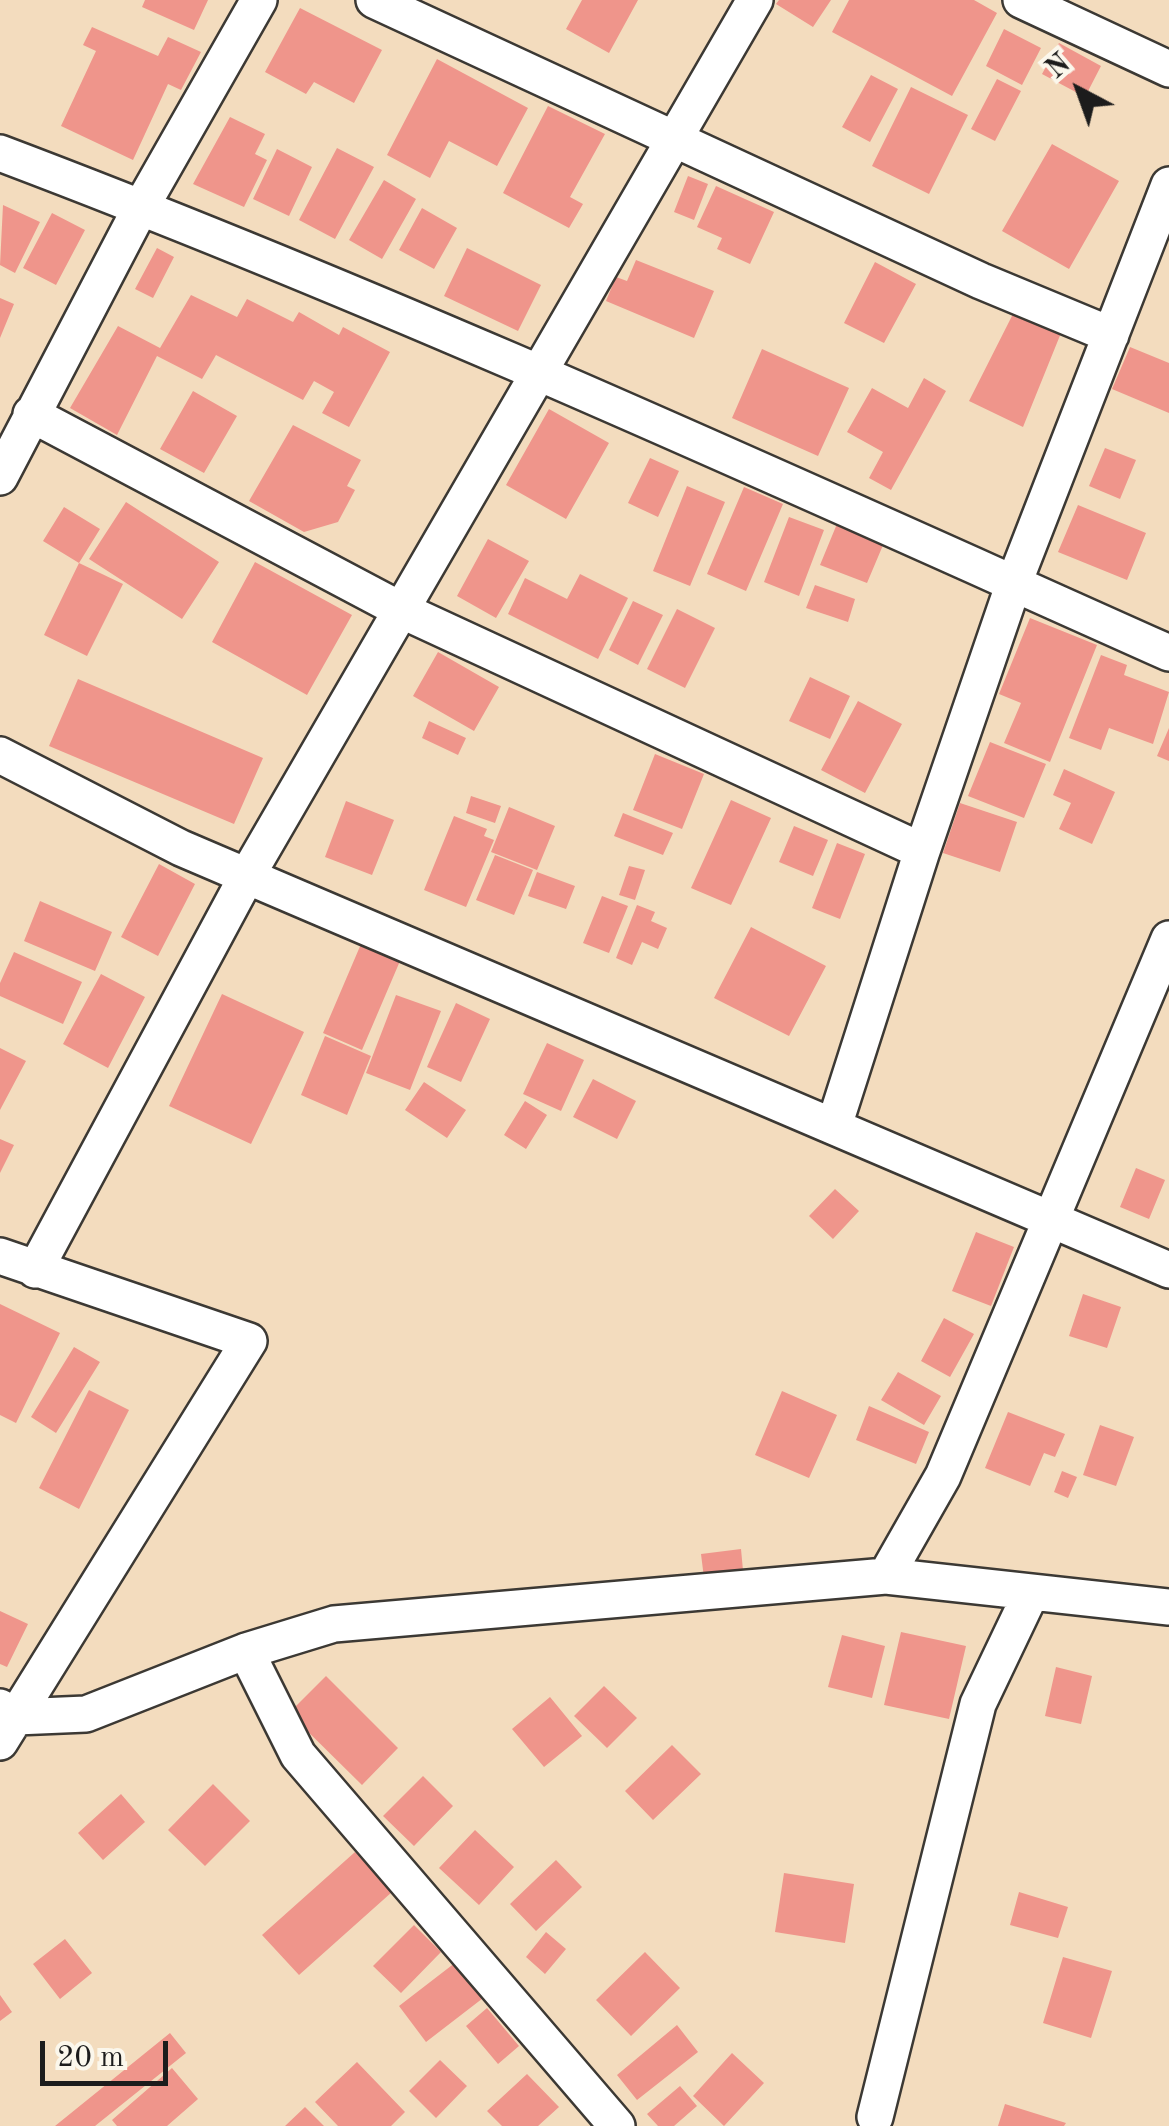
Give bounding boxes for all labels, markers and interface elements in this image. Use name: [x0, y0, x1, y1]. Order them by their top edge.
north arrow: [1029, 40, 1129, 140]
text: N: [1042, 50, 1077, 85]
scale bar: [45, 2021, 172, 2083]
text: 20 m: [57, 2043, 124, 2073]

